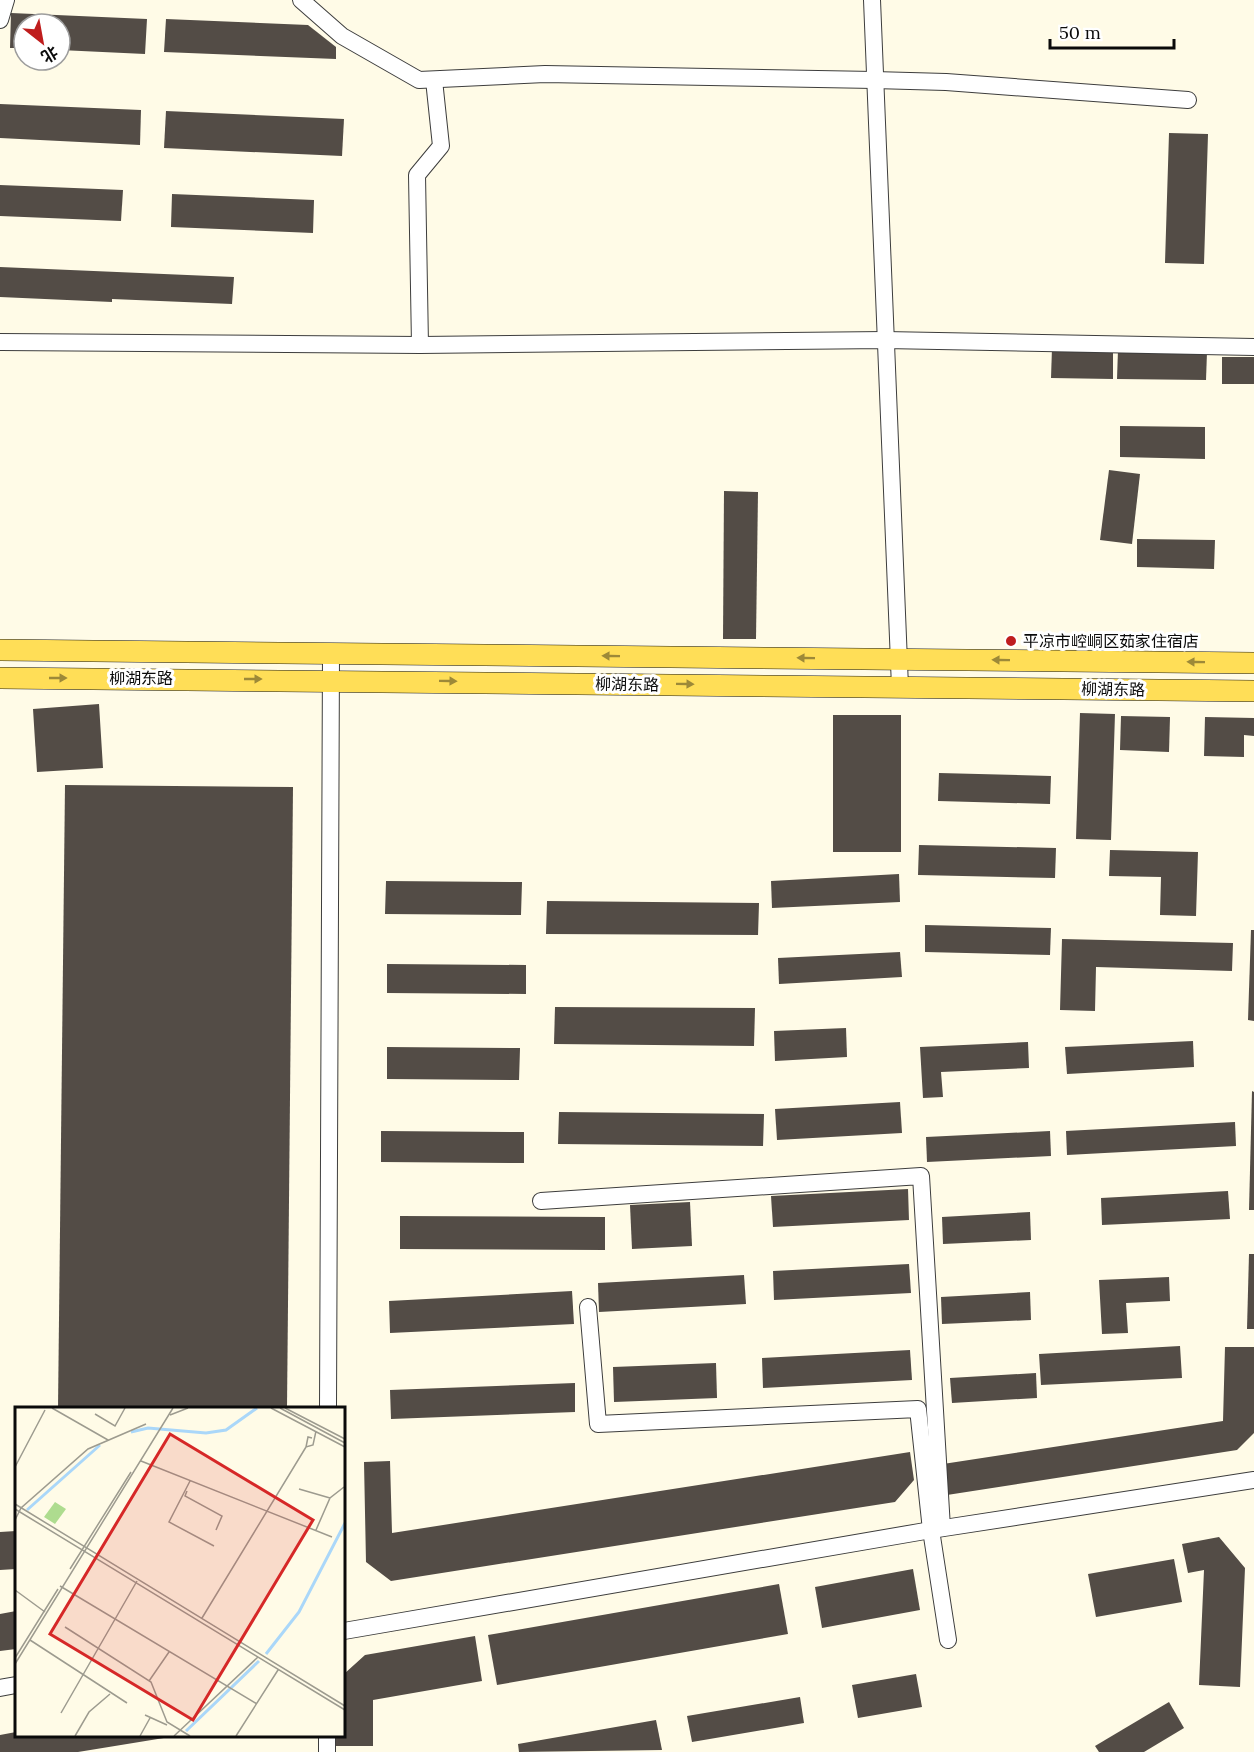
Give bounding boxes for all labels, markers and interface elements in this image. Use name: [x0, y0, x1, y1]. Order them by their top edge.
north arrow: [12, 12, 72, 72]
scale bar: [1050, 12, 1174, 50]
text: 50 m: [1059, 21, 1101, 44]
text: 北: [38, 42, 62, 68]
place label: 平凉市崆峒区茹家住宿店: [1023, 631, 1199, 651]
marker: 平凉市崆峒区茹家住宿店: [1004, 634, 1018, 648]
one-way arrow: [601, 651, 620, 661]
one-way arrow: [796, 653, 815, 663]
one-way arrow: [991, 655, 1010, 665]
one-way arrow: [1186, 657, 1205, 667]
street label: 柳湖东路: [109, 668, 173, 688]
one-way arrow: [49, 673, 68, 683]
street label: 柳湖东路: [595, 673, 659, 695]
one-way arrow: [244, 674, 263, 684]
one-way arrow: [439, 676, 458, 686]
street label: 柳湖东路: [1081, 678, 1145, 700]
one-way arrow: [676, 679, 695, 689]
inset map: [15, 1407, 345, 1737]

